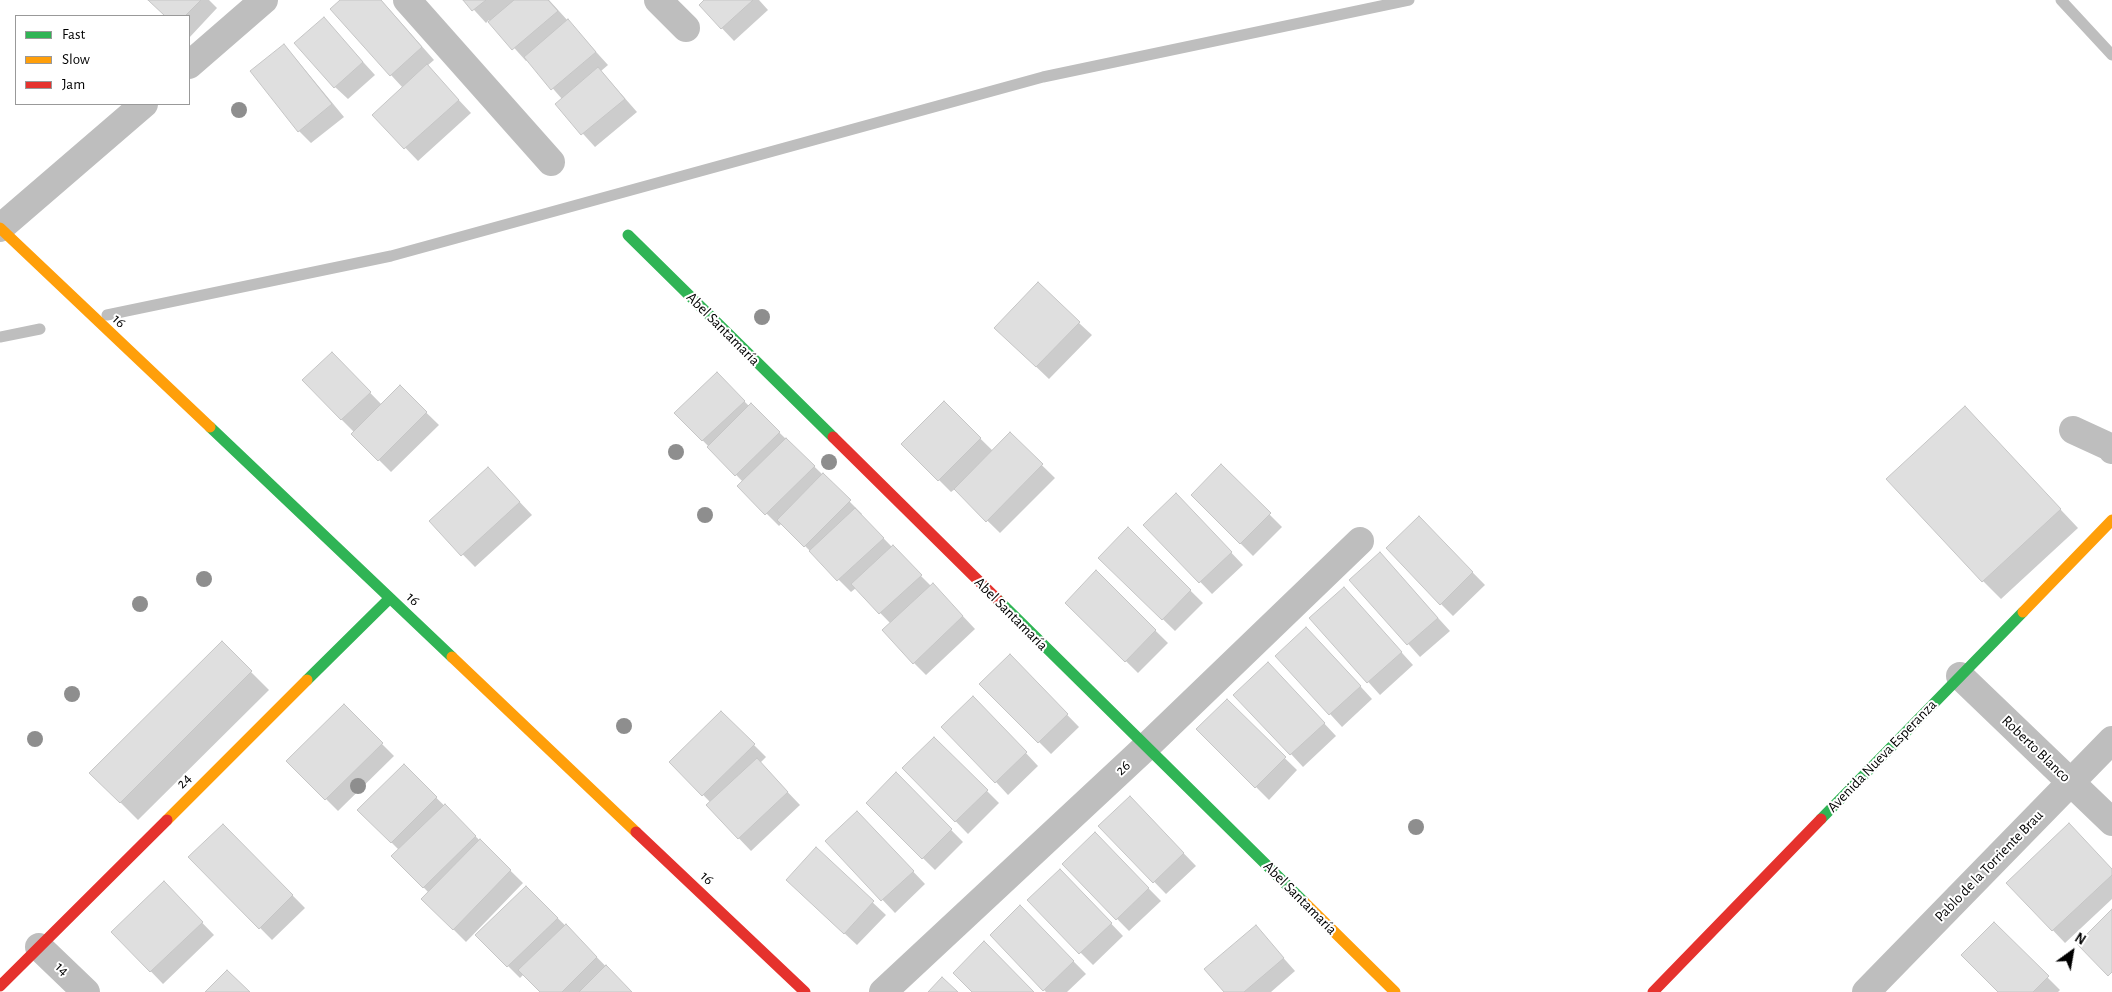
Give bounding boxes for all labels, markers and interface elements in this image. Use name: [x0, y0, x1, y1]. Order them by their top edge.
legend: [15, 15, 190, 105]
text: Fast: [62, 27, 85, 42]
text: Slow: [62, 52, 90, 67]
text: Jam: [62, 77, 85, 92]
street label: Abel Santamaría: [683, 289, 763, 369]
street label: 16: [108, 310, 130, 332]
street label: Abel Santamaría: [971, 574, 1051, 654]
street label: 16: [402, 588, 424, 610]
street label: Avenida Nueva Esperanza: [1823, 696, 1941, 816]
street label: Roberto Blanco: [1998, 712, 2074, 786]
street label: 26: [1112, 757, 1134, 779]
street label: 24: [173, 770, 195, 792]
street label: Pablo de la Torriente Brau: [1931, 806, 2047, 926]
street label: Abel Santamaría: [1260, 858, 1340, 938]
street label: 16: [696, 867, 718, 889]
north arrow: [2047, 927, 2097, 977]
text: N: [2072, 931, 2088, 948]
street label: 14: [51, 958, 73, 980]

